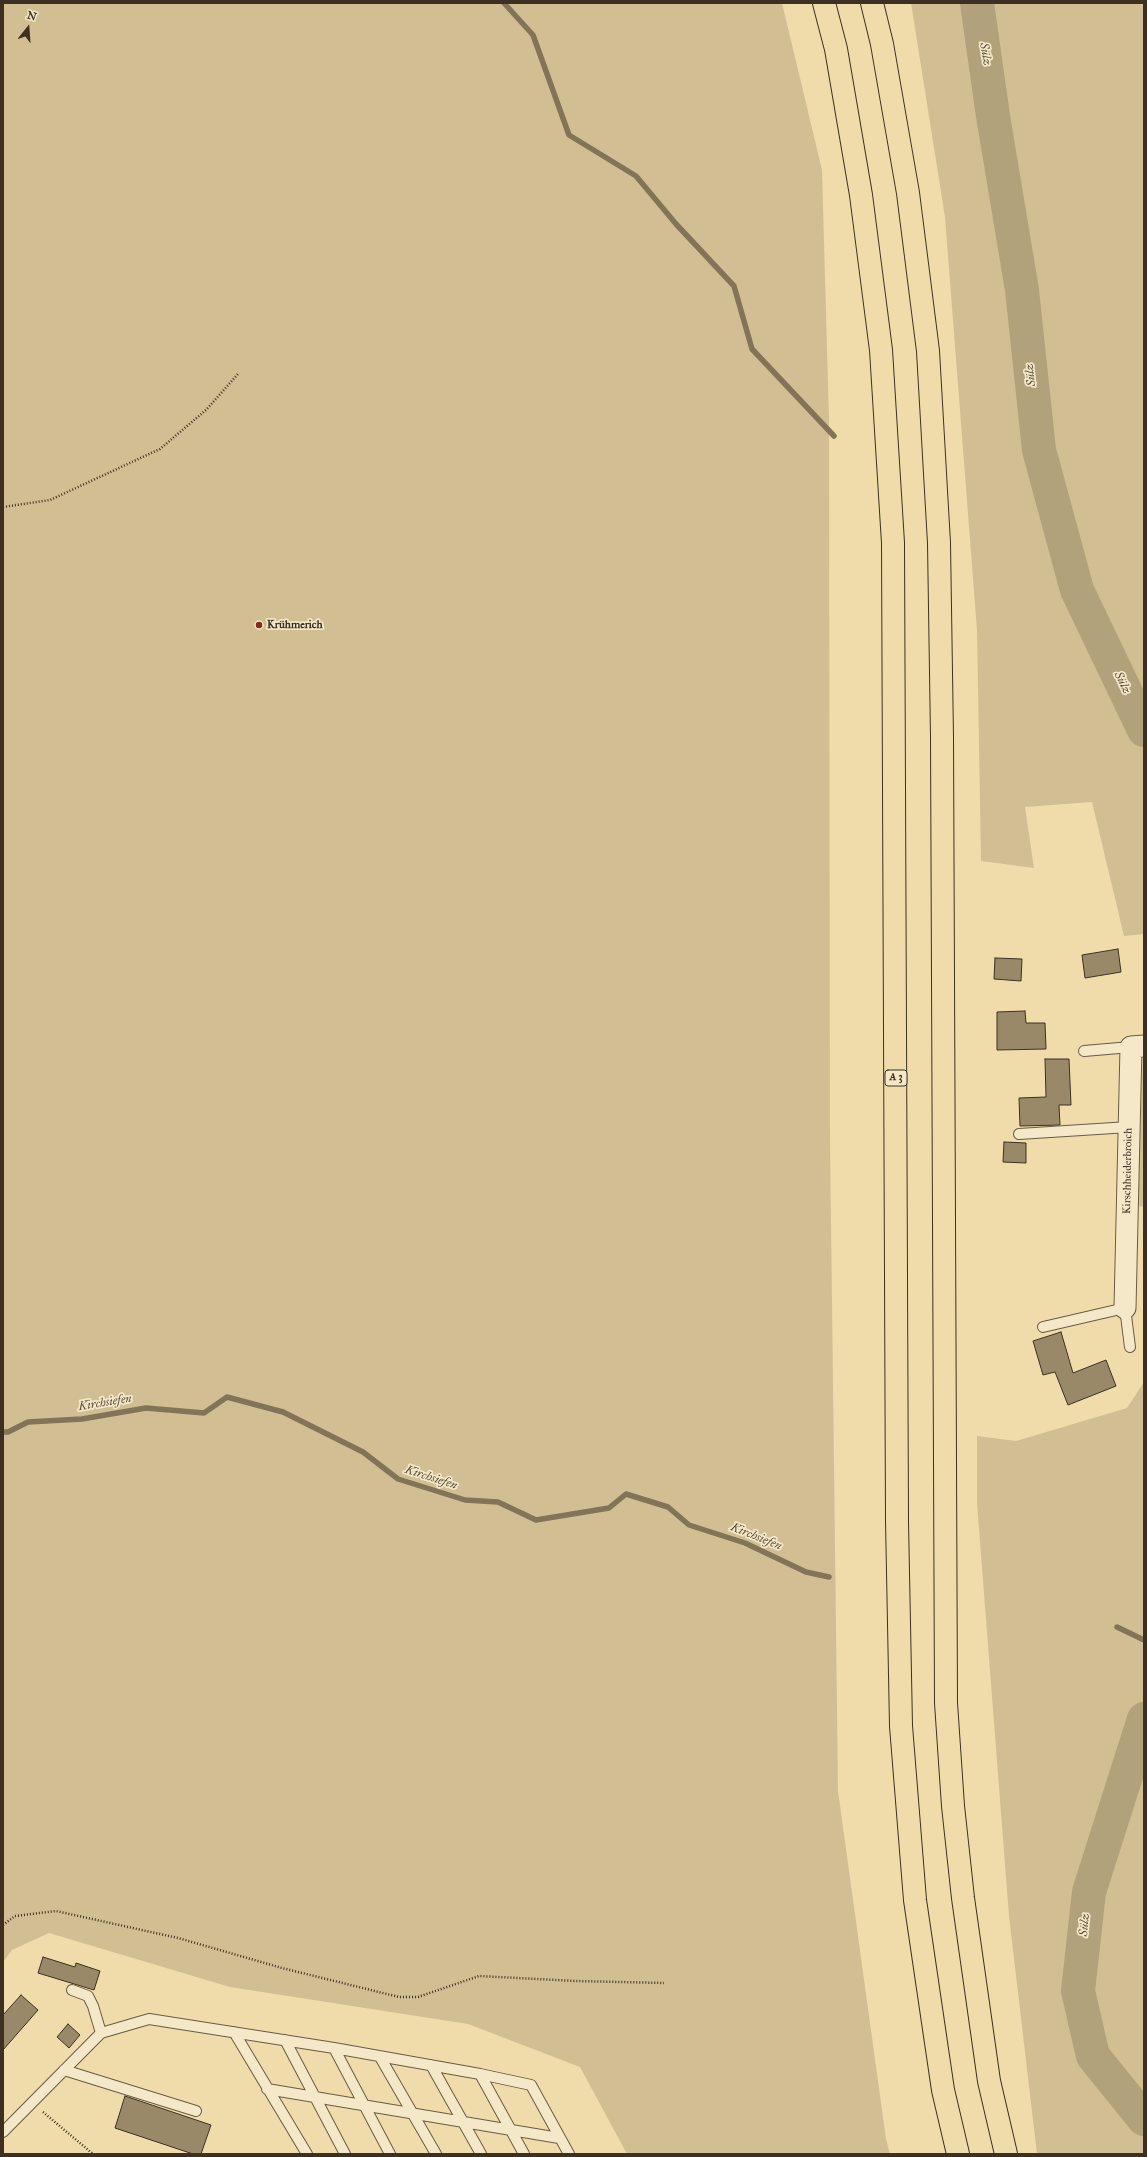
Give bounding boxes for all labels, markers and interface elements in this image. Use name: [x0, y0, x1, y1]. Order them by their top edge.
north arrow: [8, 8, 48, 48]
text: N: [25, 8, 38, 24]
water label: Sülz: [976, 42, 994, 66]
water label: Sülz: [1023, 363, 1039, 387]
place label: Krühmerich: [267, 618, 323, 632]
marker: Krühmerich: [254, 620, 264, 630]
water label: Sülz: [1111, 670, 1133, 696]
road number: A 3: [885, 1070, 907, 1086]
street label: Kirschheiderbroich: [1121, 1128, 1135, 1214]
water label: Kirchsiefen: [77, 1392, 133, 1414]
water label: Kirchsiefen: [403, 1463, 459, 1493]
water label: Kirchsiefen: [728, 1520, 784, 1554]
water label: Sülz: [1077, 1913, 1093, 1937]

